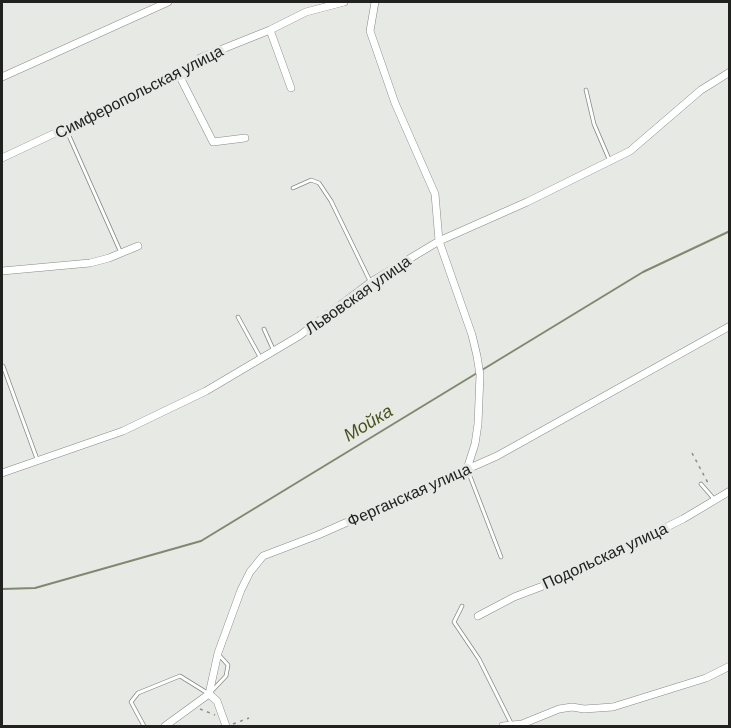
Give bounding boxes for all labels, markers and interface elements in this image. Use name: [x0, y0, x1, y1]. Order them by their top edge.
street label: Симферопольская улица: [52, 41, 226, 143]
street label: Львовская улица: [302, 251, 414, 339]
water label: Мойка: [339, 400, 397, 446]
street label: Ферганская улица: [344, 459, 474, 531]
street label: Подольская улица: [539, 519, 671, 593]

